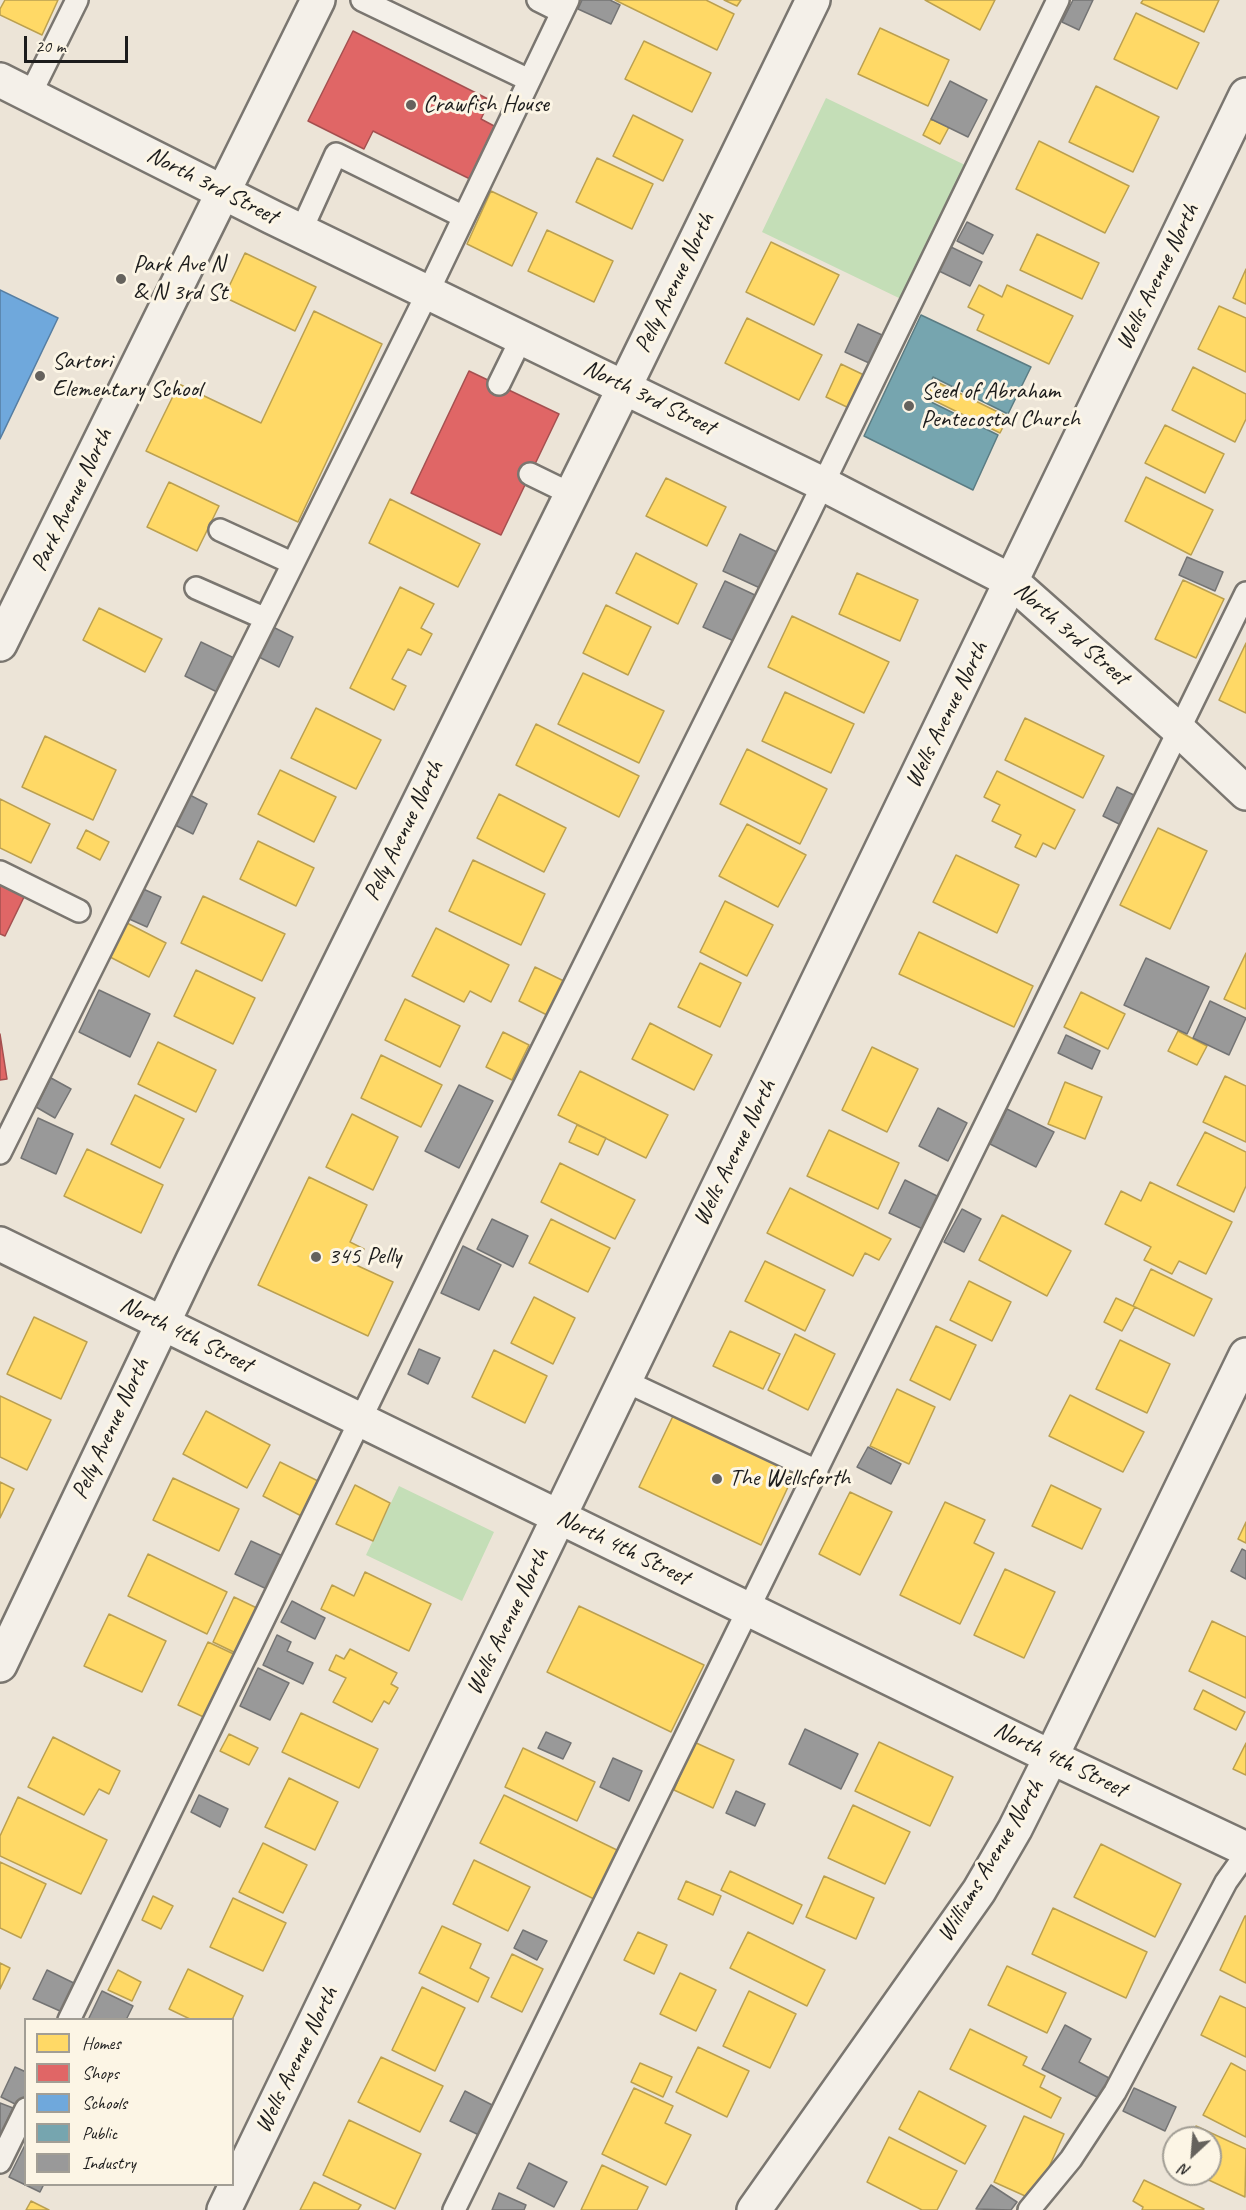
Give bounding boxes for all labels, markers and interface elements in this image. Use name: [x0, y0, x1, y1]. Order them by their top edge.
scale bar: [27, 24, 130, 62]
text: 20 m: [35, 35, 66, 57]
place label: Crawfish House: [423, 91, 549, 119]
marker: Crawfish House: [404, 98, 418, 112]
street label: North 3rd Street: [142, 141, 282, 231]
street label: Wells Avenue North: [1110, 199, 1206, 355]
street label: Pelly Avenue North: [629, 208, 721, 358]
place label: Park Ave N & N 3rd St: [133, 251, 227, 307]
marker: Park Ave N & N 3rd St: [114, 272, 128, 286]
place label: Sartori Elementary School: [52, 348, 202, 404]
street label: North 3rd Street: [578, 354, 720, 442]
marker: Sartori Elementary School: [33, 369, 47, 383]
place label: Seed of Abraham Pentecostal Church: [921, 378, 1080, 434]
marker: Seed of Abraham Pentecostal Church: [902, 399, 916, 413]
street label: Park Avenue North: [25, 424, 119, 576]
street label: North 3rd Street: [1008, 576, 1134, 692]
street label: Wells Avenue North: [899, 637, 995, 793]
street label: Pelly Avenue North: [358, 756, 450, 906]
street label: Wells Avenue North: [687, 1075, 783, 1231]
place label: 345 Pelly: [328, 1243, 401, 1271]
marker: 345 Pelly: [309, 1250, 323, 1264]
street label: North 4th Street: [115, 1291, 257, 1379]
street label: Pelly Avenue North: [66, 1354, 156, 1504]
place label: The Wellsforth: [729, 1465, 850, 1493]
marker: The Wellsforth: [710, 1472, 724, 1486]
street label: North 4th Street: [552, 1504, 694, 1592]
street label: Wells Avenue North: [460, 1544, 556, 1700]
street label: North 4th Street: [989, 1716, 1131, 1804]
street label: Williams Avenue North: [931, 1775, 1051, 1947]
street label: Wells Avenue North: [249, 1982, 345, 2138]
legend: [24, 2018, 234, 2186]
text: Homes: [82, 2032, 121, 2054]
text: Shops: [82, 2062, 119, 2084]
text: Schools: [82, 2092, 127, 2114]
text: Public: [82, 2122, 117, 2144]
north arrow: [1162, 2126, 1222, 2186]
text: Industry: [82, 2152, 136, 2174]
text: N: [1176, 2159, 1194, 2182]

